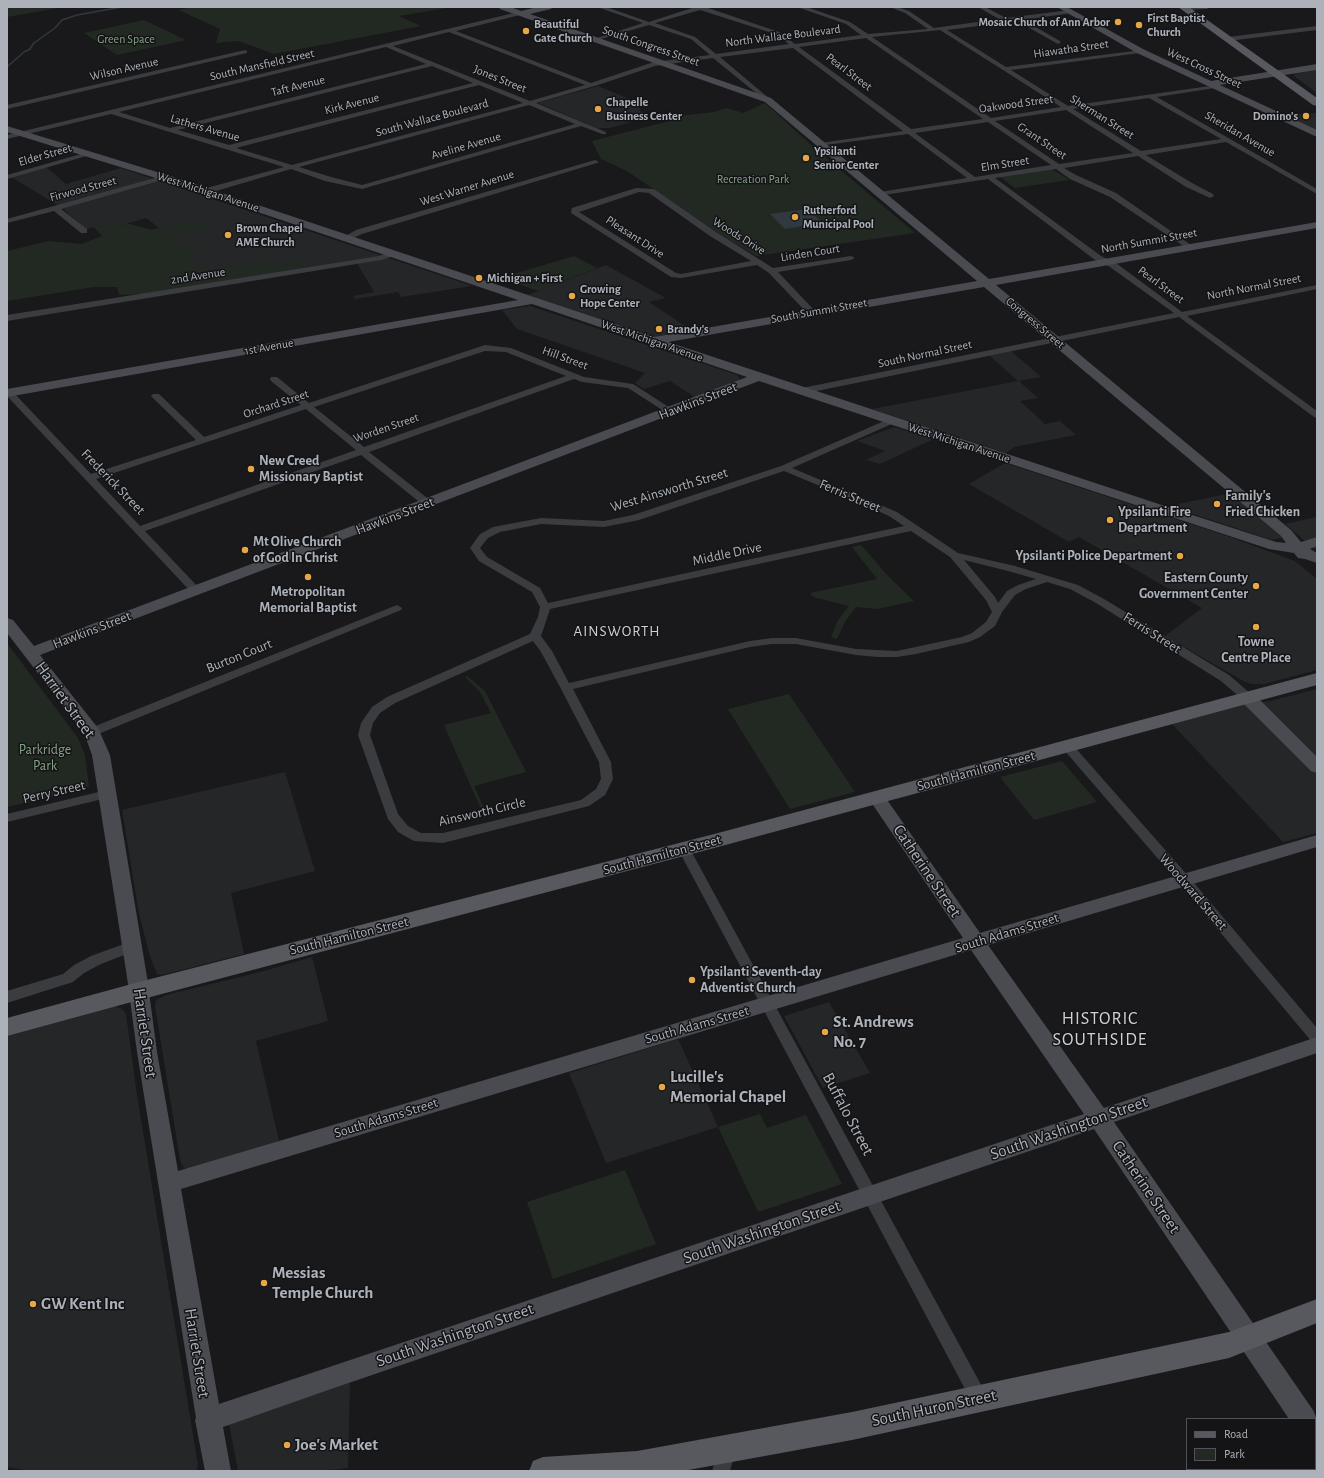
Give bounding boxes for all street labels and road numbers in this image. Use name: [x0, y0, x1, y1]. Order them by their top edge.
street label: North Wallace Boulevard: [725, 22, 841, 50]
street label: South Congress Street: [601, 23, 701, 69]
street label: Hiawatha Street: [1032, 37, 1110, 61]
street label: West Cross Street: [1164, 44, 1244, 92]
street label: South Mansfield Street: [209, 46, 315, 84]
street label: Pearl Street: [823, 50, 875, 94]
street label: Wilson Avenue: [88, 54, 160, 84]
street label: Jones Street: [472, 62, 528, 96]
street label: Taft Avenue: [270, 72, 326, 100]
street label: Kirk Avenue: [323, 90, 381, 118]
street label: Oakwood Street: [978, 92, 1054, 116]
street label: Sherman Street: [1067, 92, 1137, 142]
street label: South Wallace Boulevard: [374, 96, 490, 140]
street label: Sheridan Avenue: [1202, 108, 1278, 160]
street label: Lathers Avenue: [169, 111, 241, 145]
street label: Grant Street: [1015, 119, 1069, 163]
street label: Aveline Avenue: [430, 129, 502, 163]
street label: Elder Street: [17, 141, 73, 169]
street label: Elm Street: [980, 153, 1030, 175]
street label: West Warner Avenue: [418, 167, 516, 209]
street label: West Michigan Avenue: [155, 169, 261, 215]
street label: Firwood Street: [48, 173, 118, 205]
street label: Pleasant Drive: [603, 213, 667, 261]
street label: Woods Drive: [710, 214, 768, 258]
street label: North Summit Street: [1100, 225, 1198, 257]
street label: Linden Court: [779, 241, 841, 265]
street label: Pearl Street: [1135, 263, 1187, 307]
street label: 2nd Avenue: [170, 265, 226, 287]
street label: North Normal Street: [1206, 271, 1302, 303]
street label: Congress Street: [1003, 294, 1067, 352]
street label: South Summit Street: [770, 295, 868, 327]
street label: West Michigan Avenue: [599, 317, 705, 365]
street label: 1st Avenue: [243, 336, 295, 358]
street label: South Normal Street: [877, 337, 973, 371]
street label: Hill Street: [540, 343, 590, 373]
street label: Hawkins Street: [656, 378, 740, 424]
street label: Orchard Street: [241, 387, 311, 421]
street label: Worden Street: [352, 410, 420, 446]
street label: West Michigan Avenue: [906, 420, 1012, 466]
street label: Frederick Street: [77, 446, 149, 518]
street label: West Ainsworth Street: [608, 464, 730, 516]
street label: Ferris Street: [817, 476, 883, 516]
street label: Hawkins Street: [353, 493, 437, 539]
street label: Middle Drive: [691, 538, 763, 570]
street label: Hawkins Street: [50, 607, 134, 653]
street label: Ferris Street: [1120, 609, 1184, 657]
street label: Burton Court: [204, 635, 274, 677]
street label: Harriet Street: [30, 658, 100, 742]
street label: South Hamilton Street: [915, 747, 1037, 795]
street label: Perry Street: [21, 777, 87, 807]
street label: Ainsworth Circle: [437, 794, 527, 830]
street label: Catherine Street: [888, 821, 966, 921]
street label: South Hamilton Street: [601, 831, 723, 879]
street label: Woodward Street: [1155, 850, 1231, 934]
street label: South Adams Street: [953, 909, 1061, 957]
street label: South Hamilton Street: [288, 913, 410, 959]
street label: Harriet Street: [129, 987, 161, 1079]
street label: South Adams Street: [643, 1002, 751, 1048]
street label: Buffalo Street: [818, 1069, 878, 1159]
street label: South Washington Street: [988, 1091, 1150, 1165]
street label: South Adams Street: [332, 1094, 440, 1142]
street label: Catherine Street: [1107, 1137, 1185, 1237]
street label: South Washington Street: [681, 1195, 843, 1269]
street label: South Washington Street: [374, 1298, 536, 1372]
street label: Harriet Street: [180, 1307, 214, 1399]
street label: South Huron Street: [870, 1385, 998, 1431]

